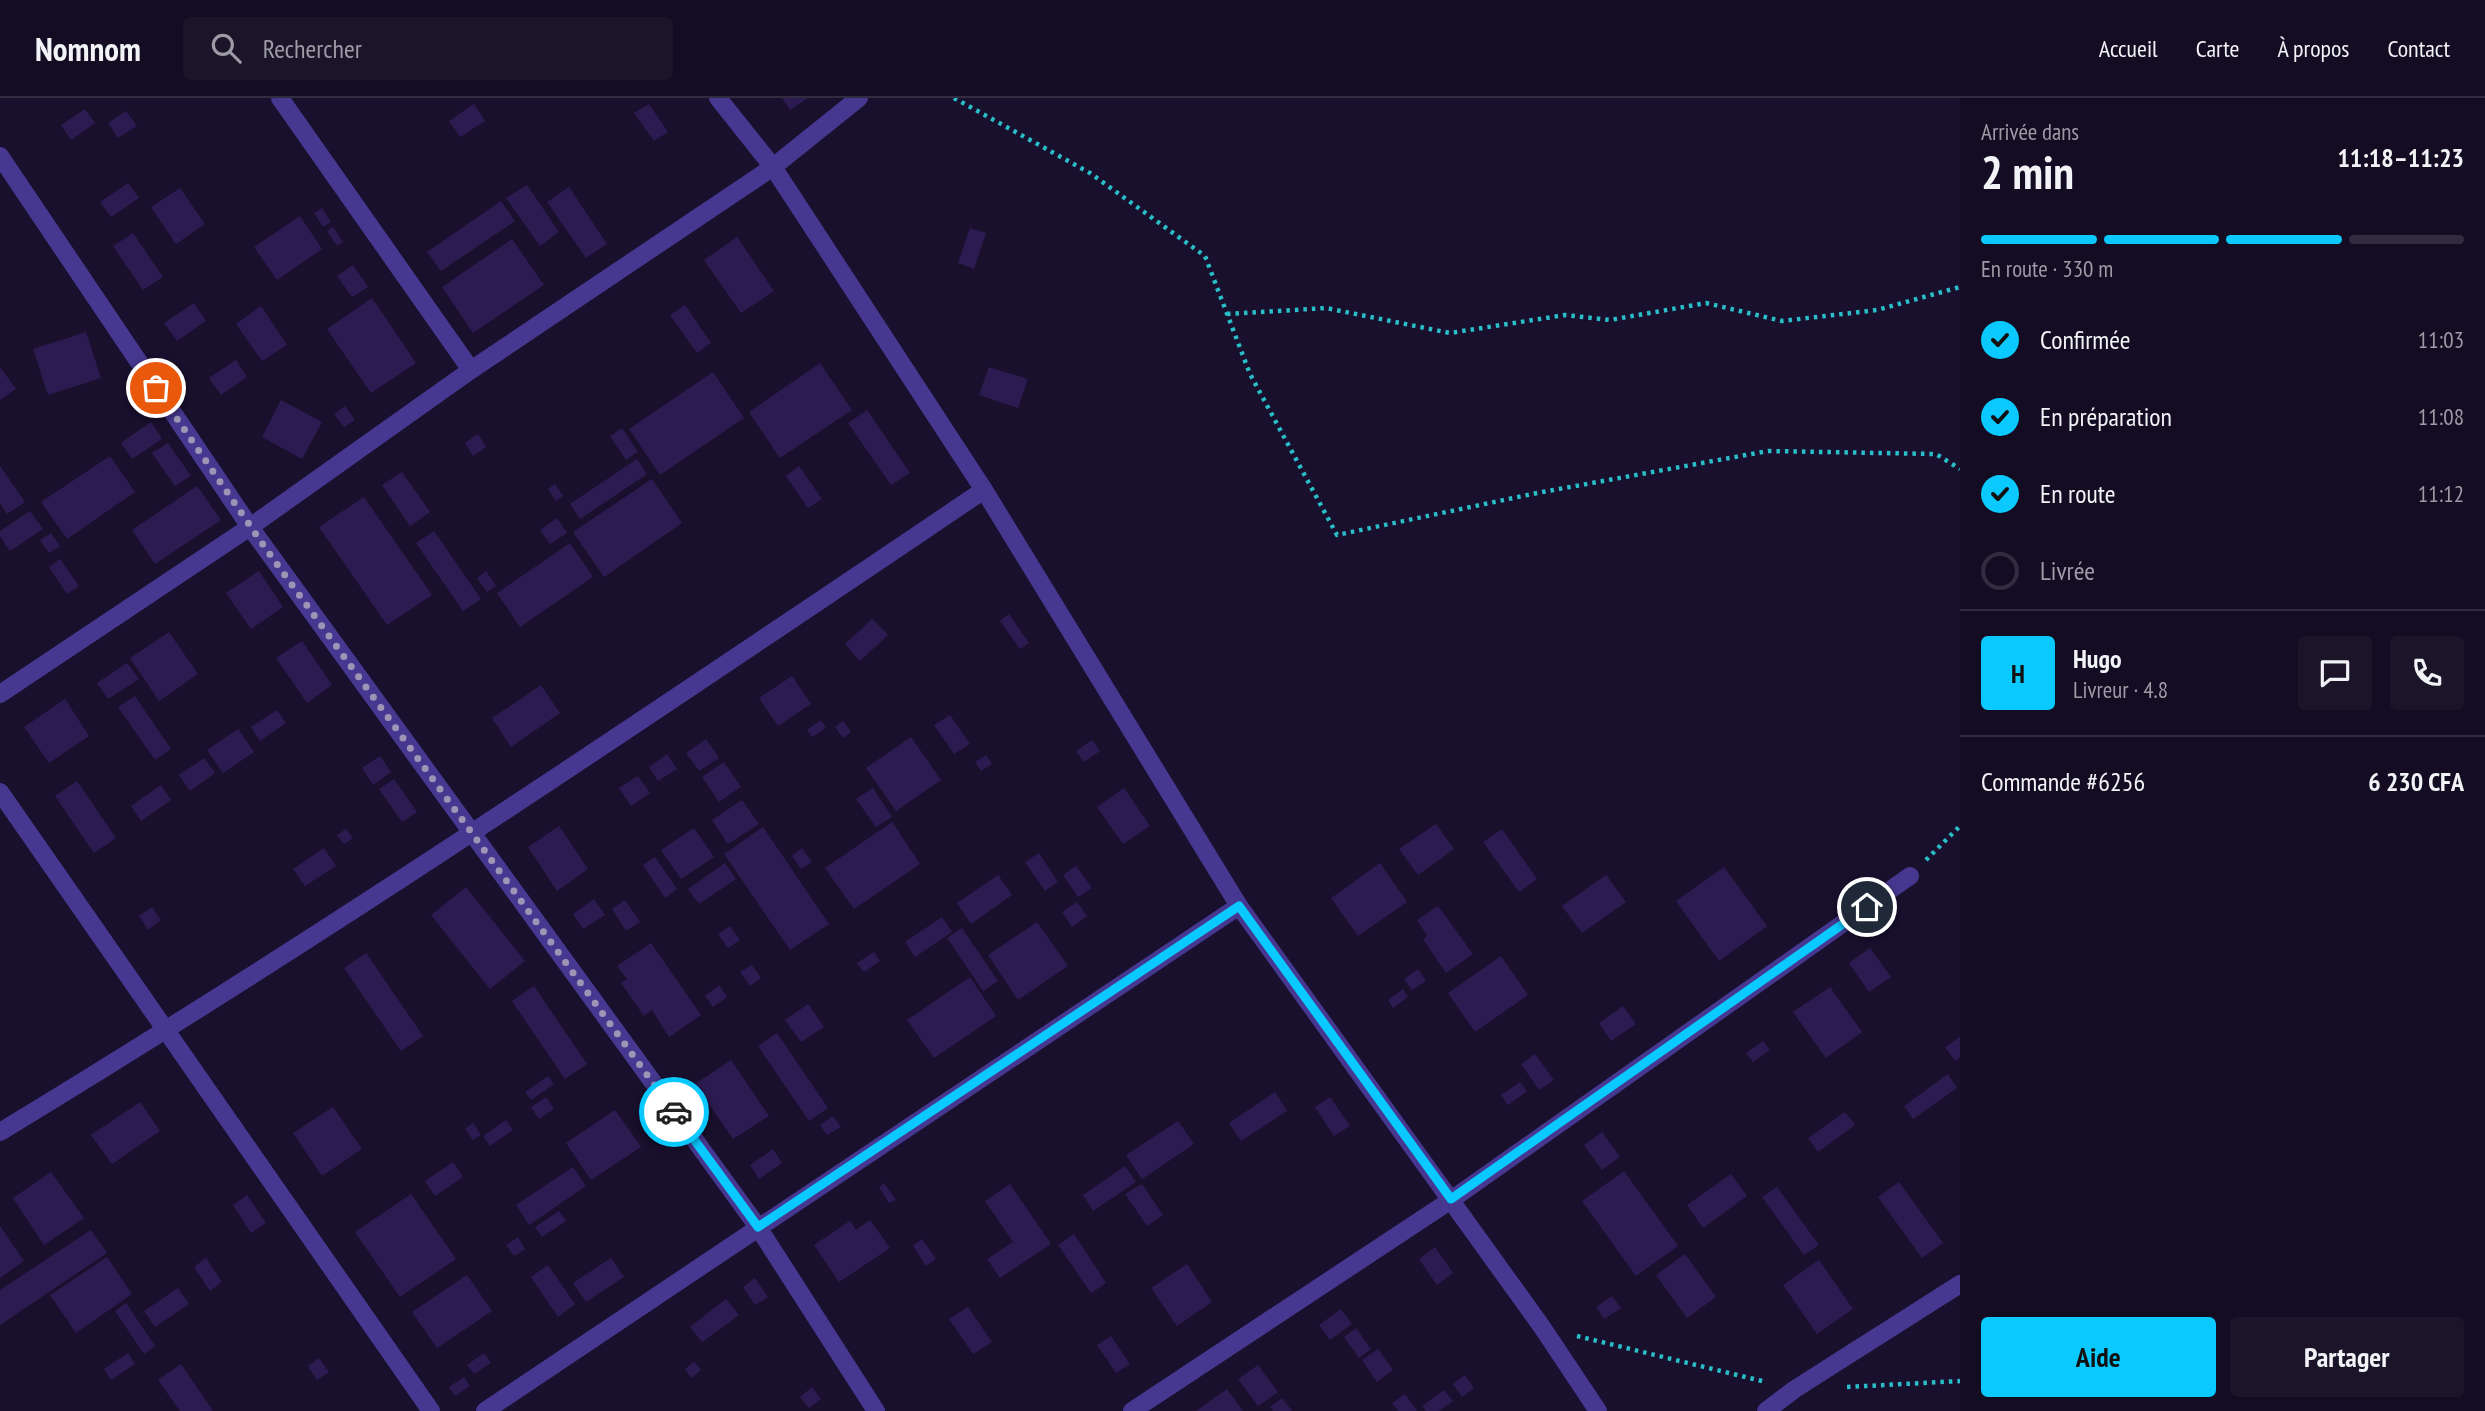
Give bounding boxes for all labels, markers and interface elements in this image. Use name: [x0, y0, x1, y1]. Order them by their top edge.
search box: [183, 17, 673, 80]
text: Nomnom: [35, 27, 141, 70]
icon: search: [207, 29, 245, 67]
text: Rechercher: [263, 32, 362, 65]
text: Accueil: [2099, 33, 2158, 64]
text: Carte: [2196, 33, 2239, 64]
text: À propos: [2277, 33, 2349, 64]
text: Contact: [2387, 33, 2450, 64]
text: Arrivée dans: [1981, 117, 2079, 146]
text: 11:18–11:23: [2337, 141, 2464, 174]
text: 2 min: [1981, 142, 2074, 202]
text: En route · 330 m: [1981, 254, 2113, 283]
icon: check: [1981, 321, 2019, 359]
text: Confirmée: [2040, 323, 2131, 356]
text: 11:03: [2418, 325, 2464, 354]
pin: [126, 358, 186, 418]
icon: bag: [137, 369, 175, 407]
icon: check: [1981, 398, 2019, 436]
text: En préparation: [2040, 400, 2172, 433]
text: 11:08: [2418, 402, 2464, 431]
icon: check: [1981, 475, 2019, 513]
text: En route: [2040, 477, 2115, 510]
text: 11:12: [2418, 479, 2464, 508]
text: Livrée: [2040, 554, 2095, 587]
button: chat: [2298, 636, 2372, 710]
button: phone: [2390, 636, 2464, 710]
text: Hugo: [2073, 642, 2122, 675]
text: H: [2011, 657, 2025, 690]
text: Livreur · 4.8: [2073, 675, 2168, 704]
text: Commande #6256: [1981, 765, 2145, 798]
text: 6 230 CFA: [2368, 765, 2464, 798]
pin: [1837, 877, 1897, 937]
icon: home: [1848, 888, 1886, 926]
courier: [639, 1077, 709, 1147]
icon: car: [655, 1093, 693, 1131]
button: Aide: [1981, 1317, 2216, 1397]
button: Partager: [2230, 1317, 2464, 1397]

